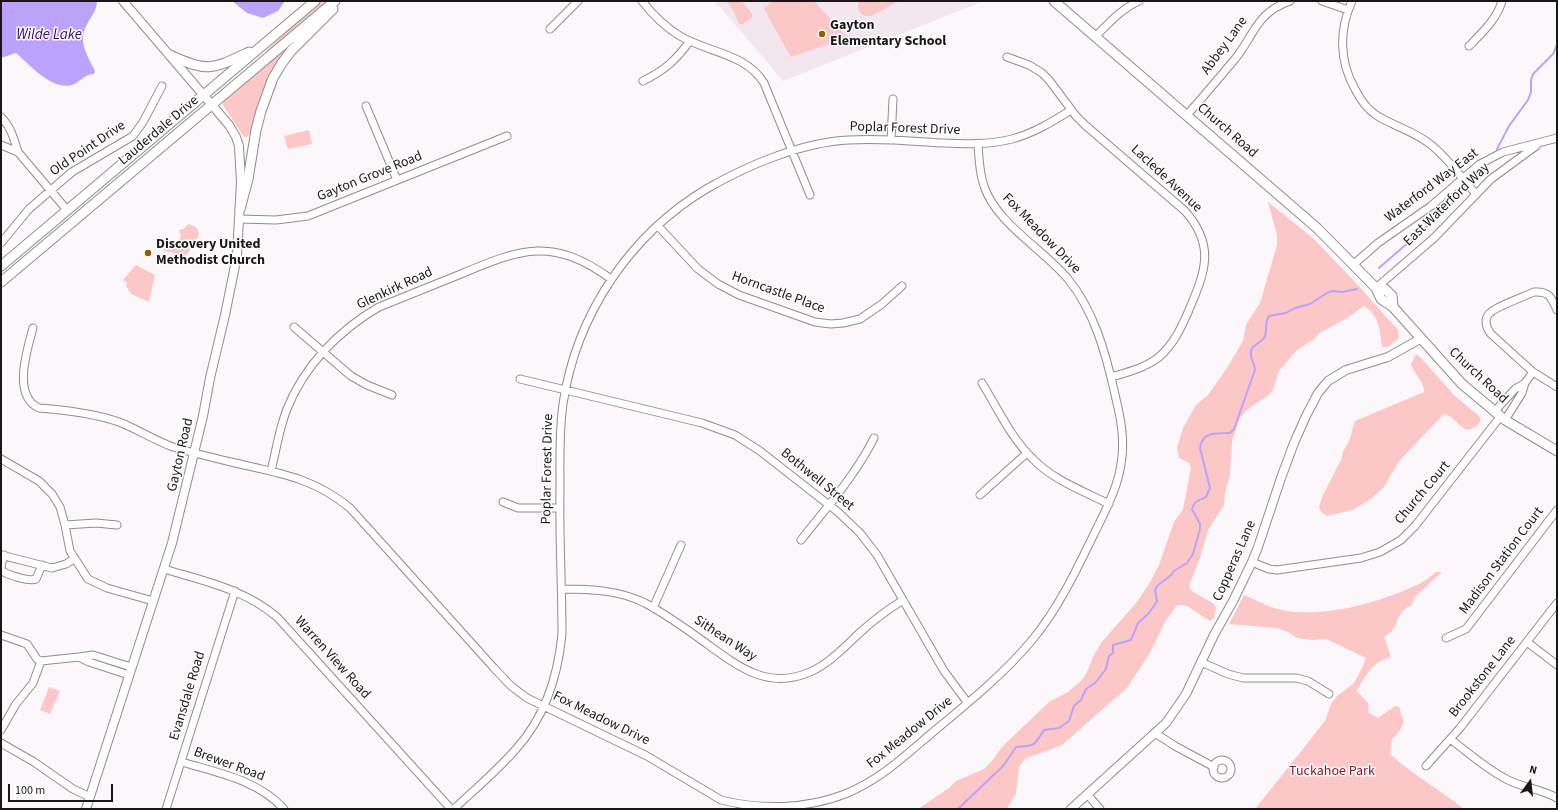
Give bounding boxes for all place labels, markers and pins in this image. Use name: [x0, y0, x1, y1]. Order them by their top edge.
place label: Gayton Elementary School: [830, 18, 946, 50]
marker: Gayton Elementary School: [817, 29, 827, 39]
place label: Discovery United Methodist Church: [156, 237, 265, 270]
marker: Discovery United Methodist Church: [143, 248, 153, 258]

